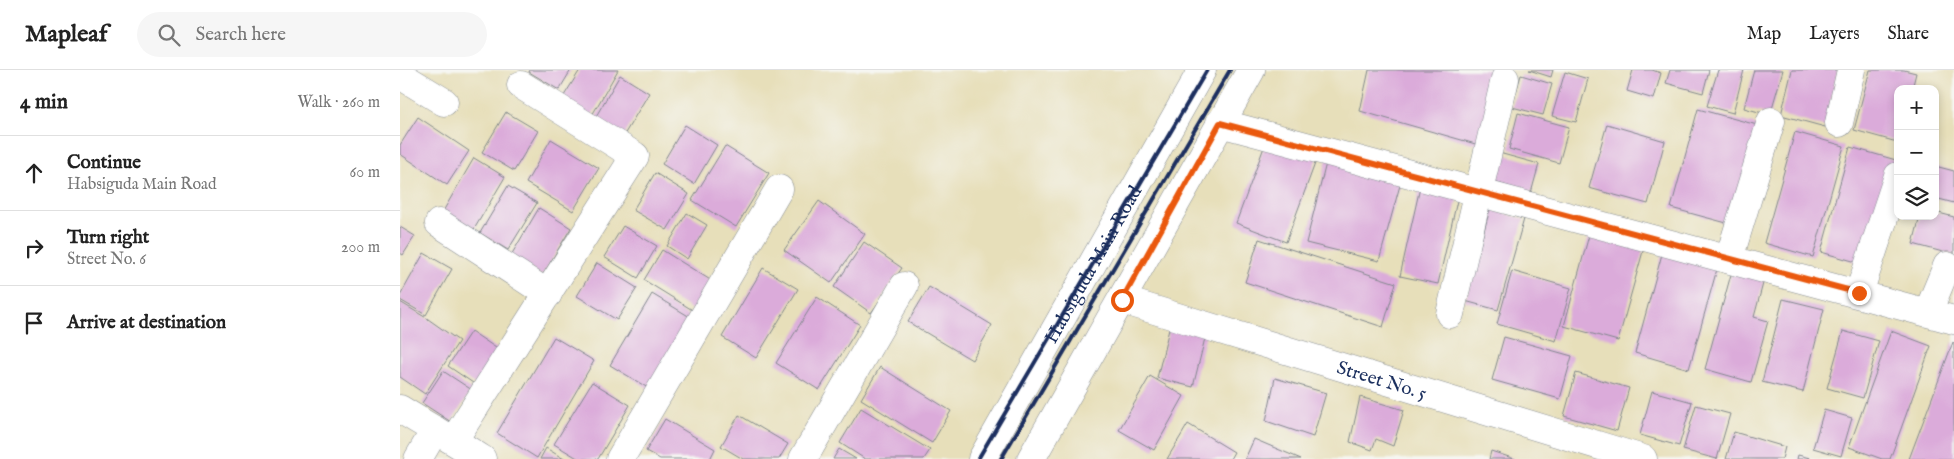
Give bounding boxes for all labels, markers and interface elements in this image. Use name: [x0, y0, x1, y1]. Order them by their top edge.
search box: [137, 12, 487, 57]
text: Mapleaf: [25, 19, 107, 50]
icon: search: [155, 21, 183, 49]
text: Search here: [195, 23, 286, 47]
text: Map: [1747, 23, 1781, 46]
text: Layers: [1809, 23, 1860, 46]
text: Share: [1888, 23, 1929, 46]
map controls: [1894, 85, 1939, 220]
button: +: [1894, 85, 1939, 130]
text: 4 min: [20, 89, 68, 116]
text: Walk · 260 m: [297, 93, 380, 113]
button: −: [1894, 130, 1939, 175]
text: Continue: [67, 151, 141, 175]
icon: ahead: [20, 159, 48, 187]
text: 60 m: [350, 163, 380, 183]
text: Habsiguda Main Road: [67, 175, 216, 195]
button: layers: [1894, 175, 1939, 220]
street label: Habsiguda Main Road: [1040, 181, 1149, 348]
text: Turn right: [67, 226, 149, 250]
icon: right: [20, 234, 48, 262]
text: 200 m: [341, 238, 380, 258]
text: Street No. 6: [67, 250, 146, 270]
route end: [1848, 282, 1871, 305]
route start: [1111, 289, 1134, 312]
icon: arrive: [20, 309, 48, 337]
text: Arrive at destination: [67, 311, 226, 335]
street label: Street No. 5: [1334, 356, 1430, 406]

